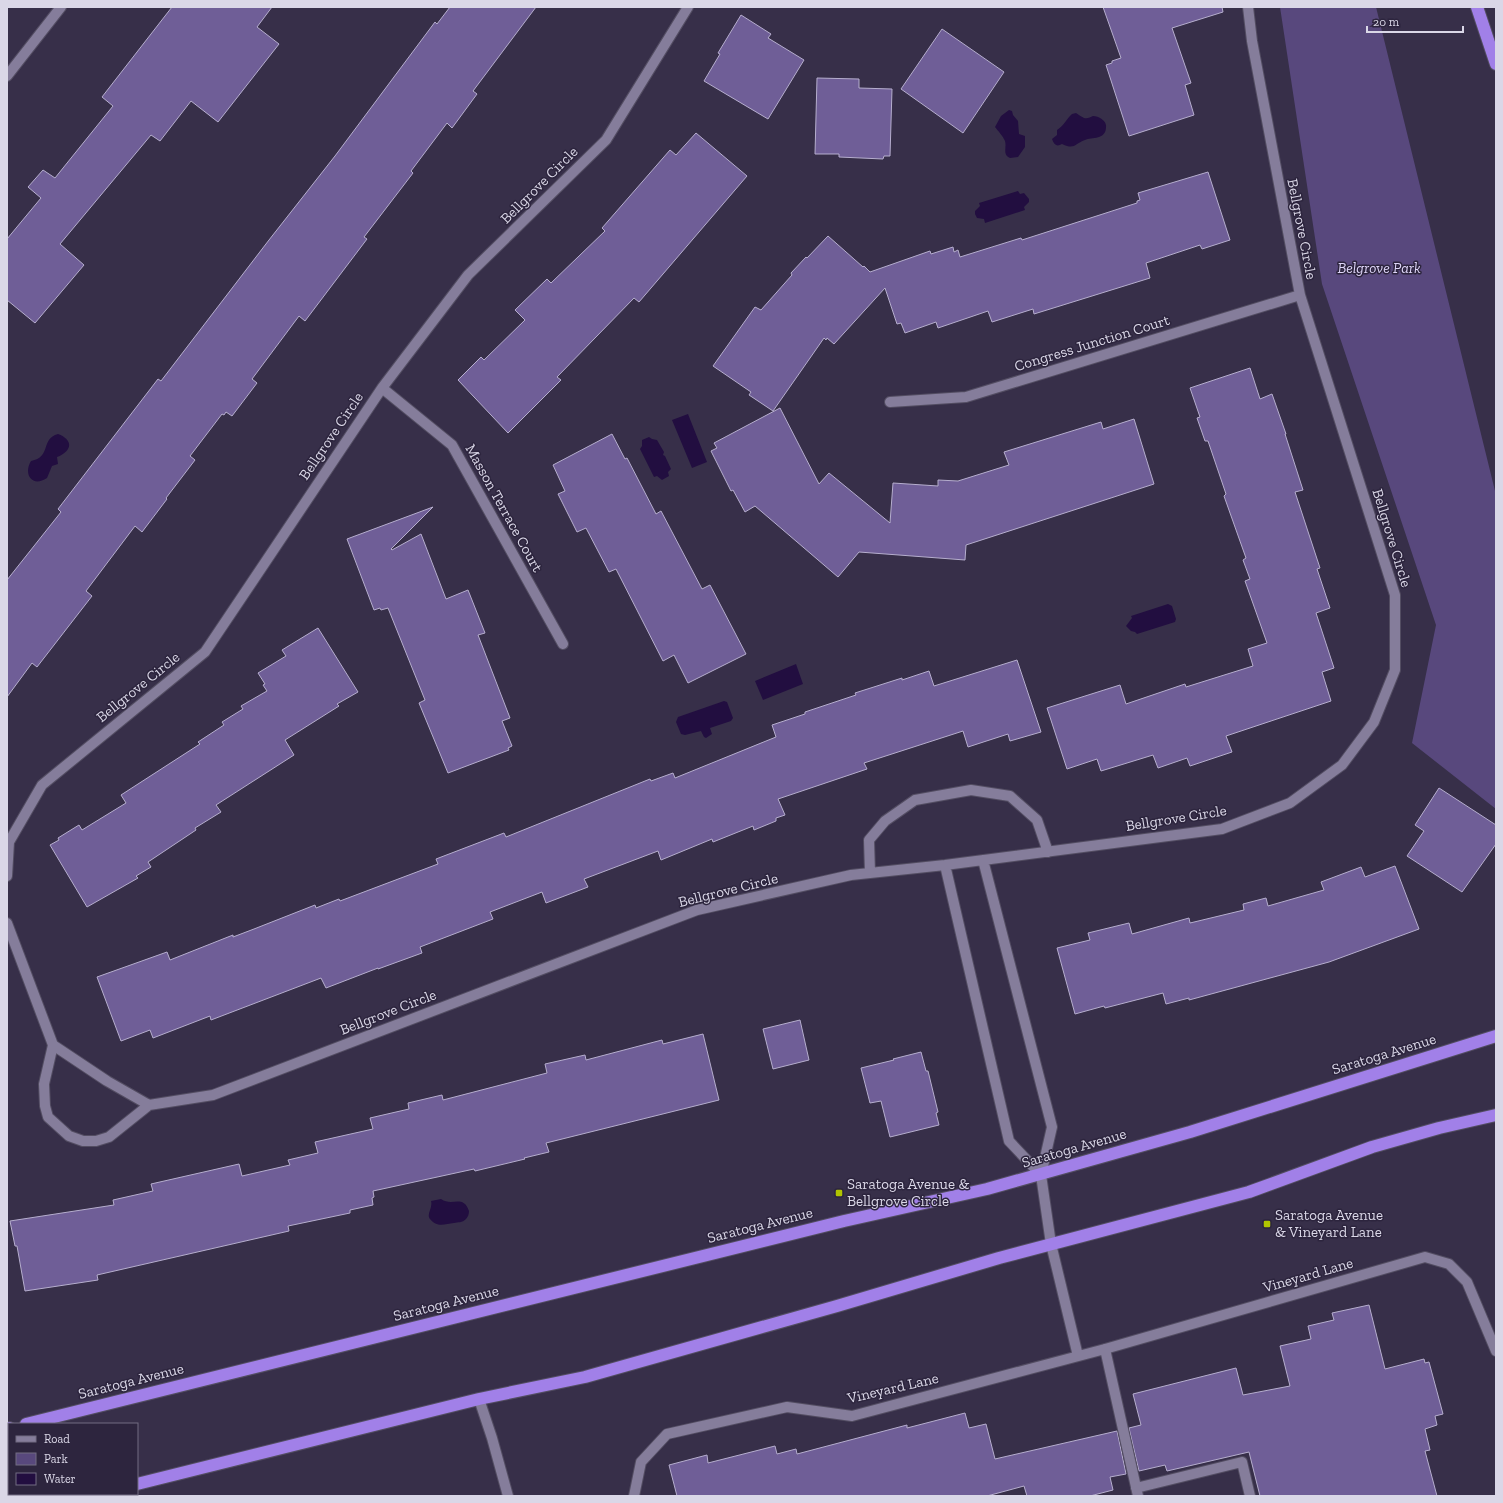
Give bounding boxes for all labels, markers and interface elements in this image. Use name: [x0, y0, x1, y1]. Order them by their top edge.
scale bar: [1367, 8, 1463, 34]
text: 20 m: [1373, 15, 1400, 29]
street label: Bellgrove Circle: [497, 143, 581, 227]
street label: Bellgrove Circle: [1283, 177, 1321, 281]
park label: Belgrove Park: [1337, 259, 1421, 277]
street label: Congress Junction Court: [1012, 311, 1172, 375]
street label: Bellgrove Circle: [295, 389, 367, 483]
street label: Masson Terrace Court: [461, 441, 547, 575]
street label: Bellgrove Circle: [1368, 487, 1416, 589]
street label: Bellgrove Circle: [93, 648, 183, 726]
street label: Bellgrove Circle: [1124, 801, 1228, 835]
street label: Bellgrove Circle: [676, 869, 780, 911]
street label: Bellgrove Circle: [337, 985, 439, 1039]
street label: Saratoga Avenue: [1330, 1030, 1438, 1078]
street label: Saratoga Avenue: [1020, 1124, 1128, 1172]
place label: Saratoga Avenue & Bellgrove Circle: [847, 1175, 969, 1210]
marker: Saratoga Avenue & Bellgrove Circle: [834, 1188, 844, 1198]
street label: Saratoga Avenue: [705, 1203, 815, 1247]
place label: Saratoga Avenue & Vineyard Lane: [1275, 1206, 1383, 1241]
marker: Saratoga Avenue & Vineyard Lane: [1262, 1219, 1272, 1229]
street label: Vineyard Lane: [1260, 1254, 1355, 1297]
street label: Saratoga Avenue: [391, 1281, 501, 1325]
street label: Saratoga Avenue: [76, 1359, 186, 1403]
street label: Vineyard Lane: [845, 1369, 940, 1407]
legend: [8, 1423, 138, 1495]
text: Road: [44, 1432, 70, 1446]
text: Park: [44, 1452, 69, 1466]
text: Water: [44, 1472, 76, 1486]

